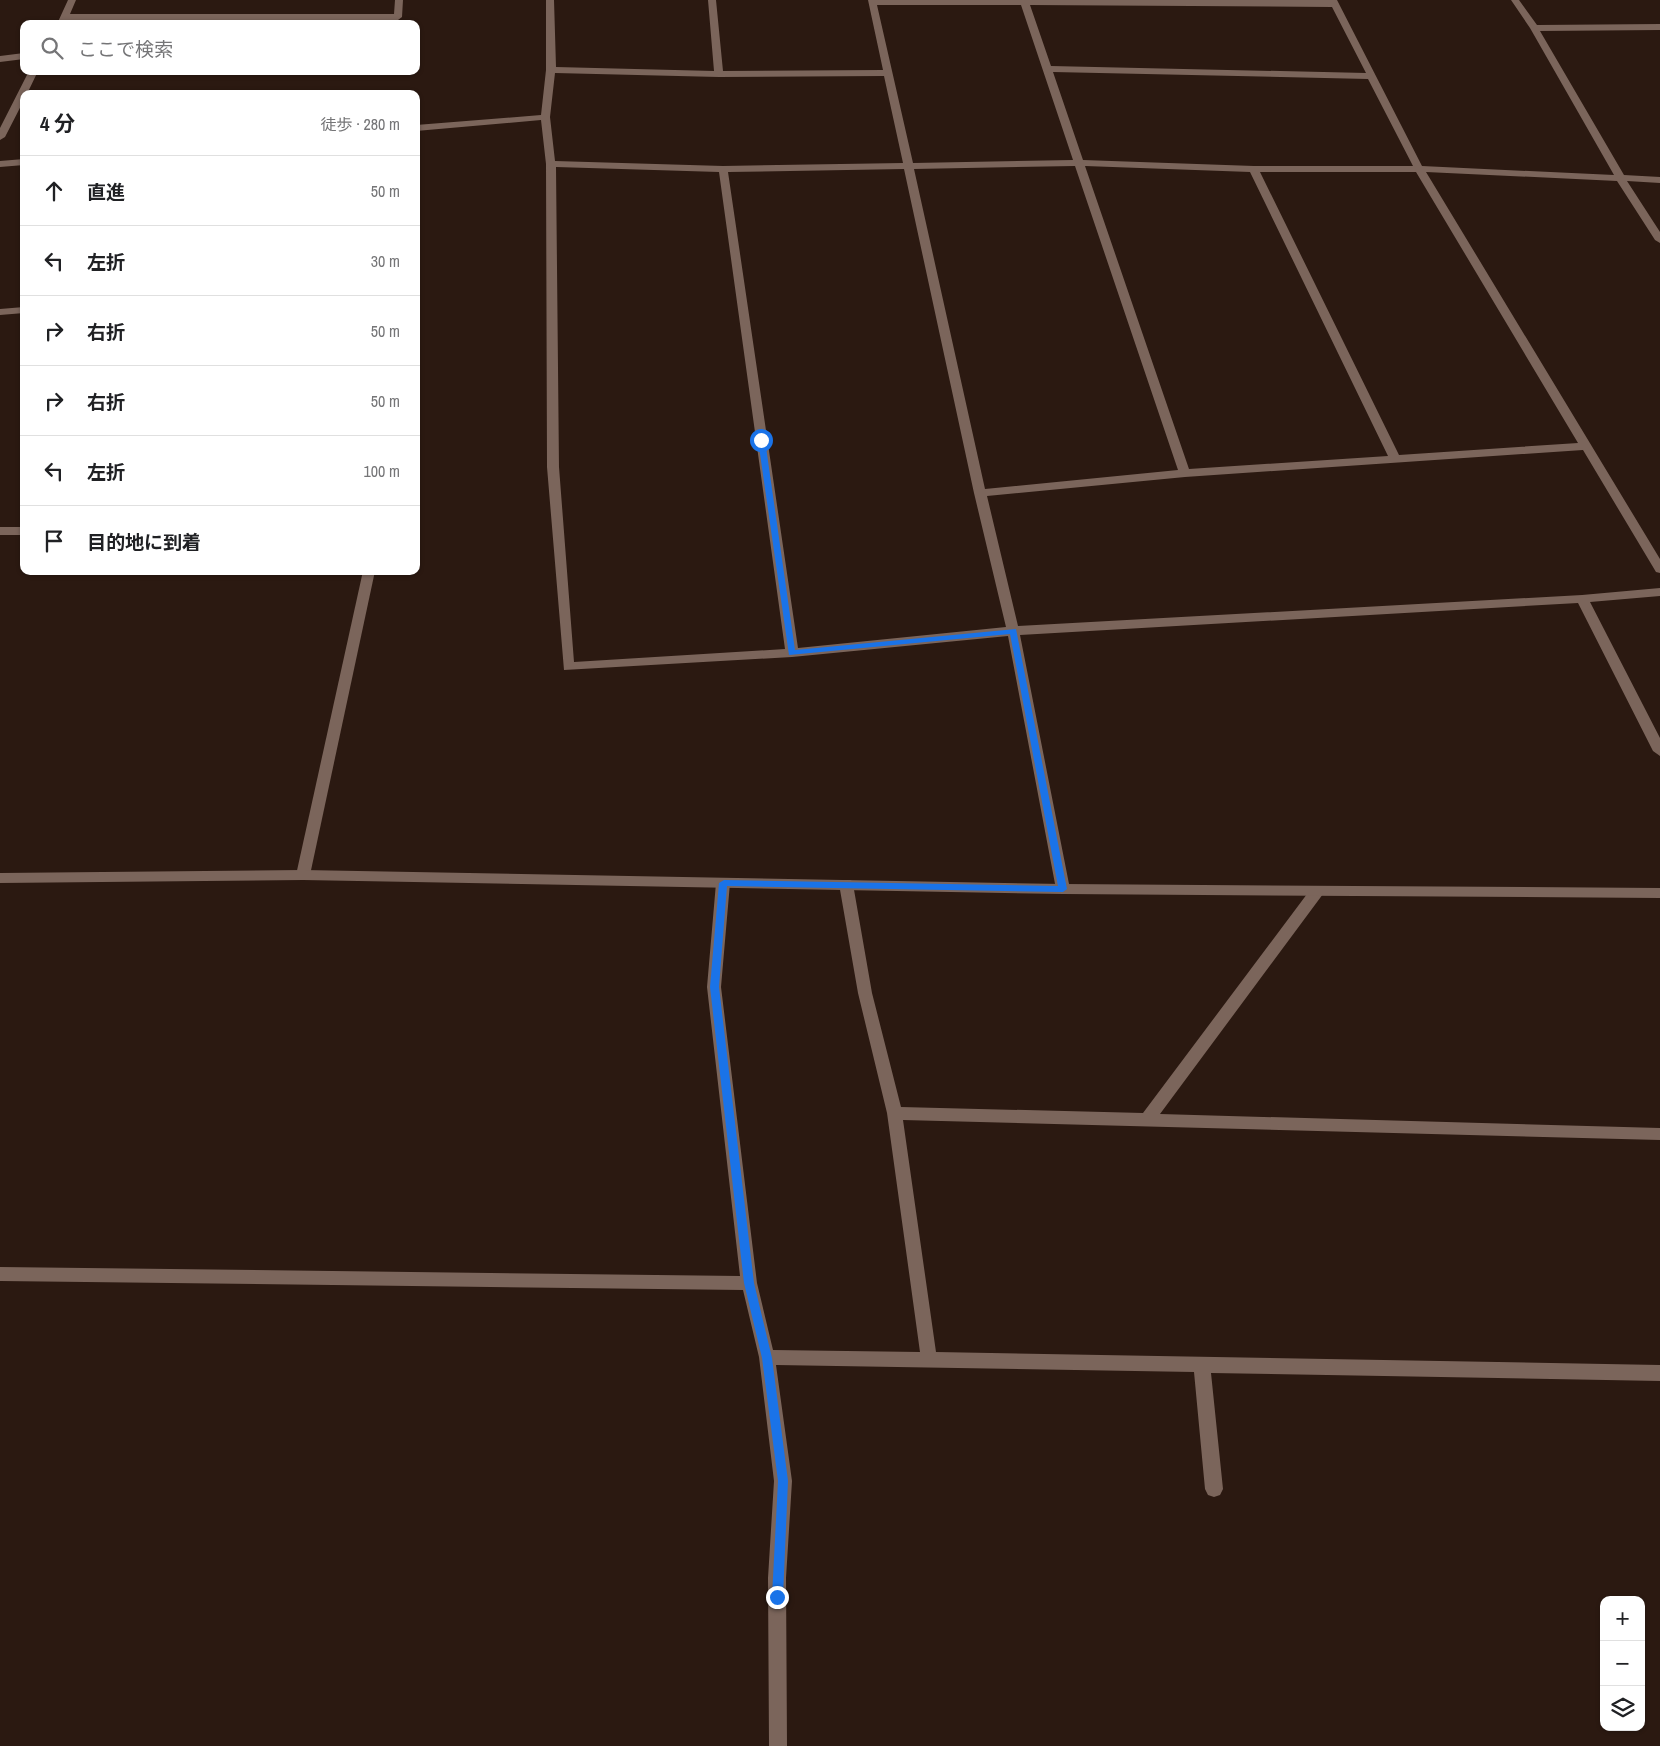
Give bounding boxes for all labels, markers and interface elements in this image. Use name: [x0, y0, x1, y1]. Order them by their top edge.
search box: [20, 20, 420, 75]
icon: search: [38, 34, 66, 62]
text: ここで検索: [78, 36, 173, 62]
text: 4 分: [40, 109, 75, 138]
text: 徒歩 · 280 m: [321, 113, 400, 135]
icon: ahead: [40, 177, 68, 205]
text: 直進: [87, 179, 125, 205]
text: 50 m: [371, 180, 400, 202]
icon: left: [40, 247, 68, 275]
text: 左折: [87, 249, 125, 275]
text: 30 m: [371, 250, 400, 272]
icon: right: [40, 317, 68, 345]
text: 右折: [87, 319, 125, 345]
text: 50 m: [371, 320, 400, 342]
icon: right: [40, 387, 68, 415]
text: 右折: [87, 389, 125, 415]
text: 50 m: [371, 390, 400, 412]
route start: [750, 429, 773, 452]
icon: left: [40, 457, 68, 485]
text: 左折: [87, 459, 125, 485]
text: 100 m: [364, 460, 400, 482]
icon: arrive: [40, 527, 68, 555]
text: 目的地に到着: [87, 529, 201, 555]
route end: [766, 1586, 789, 1609]
map controls: [1600, 1596, 1645, 1731]
button: +: [1600, 1596, 1645, 1641]
button: −: [1600, 1641, 1645, 1686]
button: layers: [1600, 1686, 1645, 1731]

